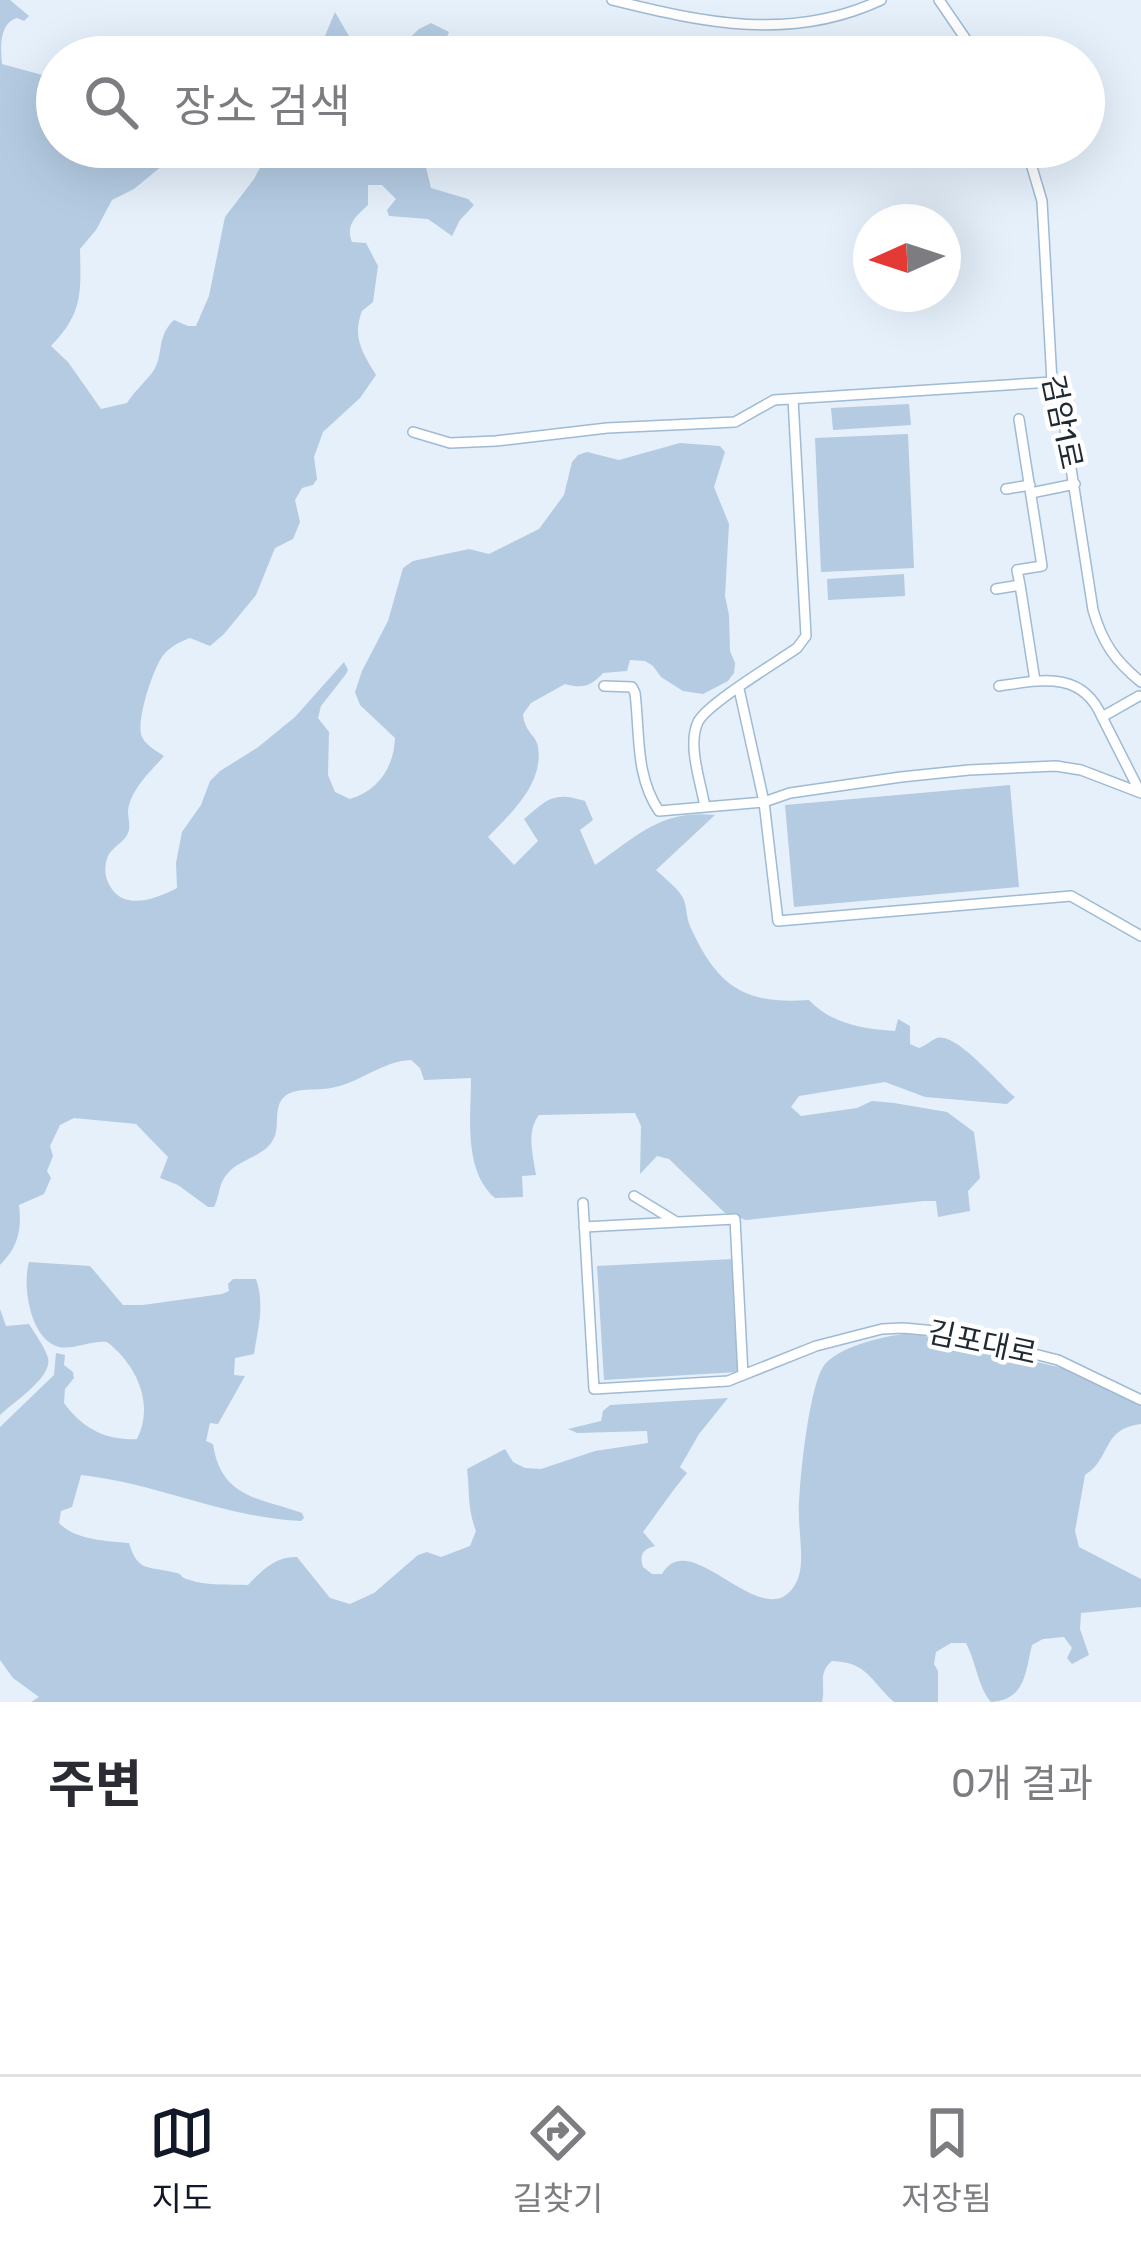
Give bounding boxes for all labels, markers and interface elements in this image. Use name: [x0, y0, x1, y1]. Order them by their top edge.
search box: [36, 36, 1105, 168]
icon: search: [78, 69, 144, 135]
text: 장소 검색: [174, 80, 351, 133]
north arrow: [853, 204, 961, 312]
street label: 검암1로: [1034, 371, 1090, 473]
street label: 김포대로: [924, 1314, 1040, 1372]
text: 주변: [48, 1754, 142, 1815]
text: 0개 결과: [951, 1761, 1093, 1807]
tab: 지도: [149, 2100, 215, 2220]
tab: 길찾기: [512, 2100, 603, 2220]
tab: 저장됨: [901, 2100, 992, 2220]

